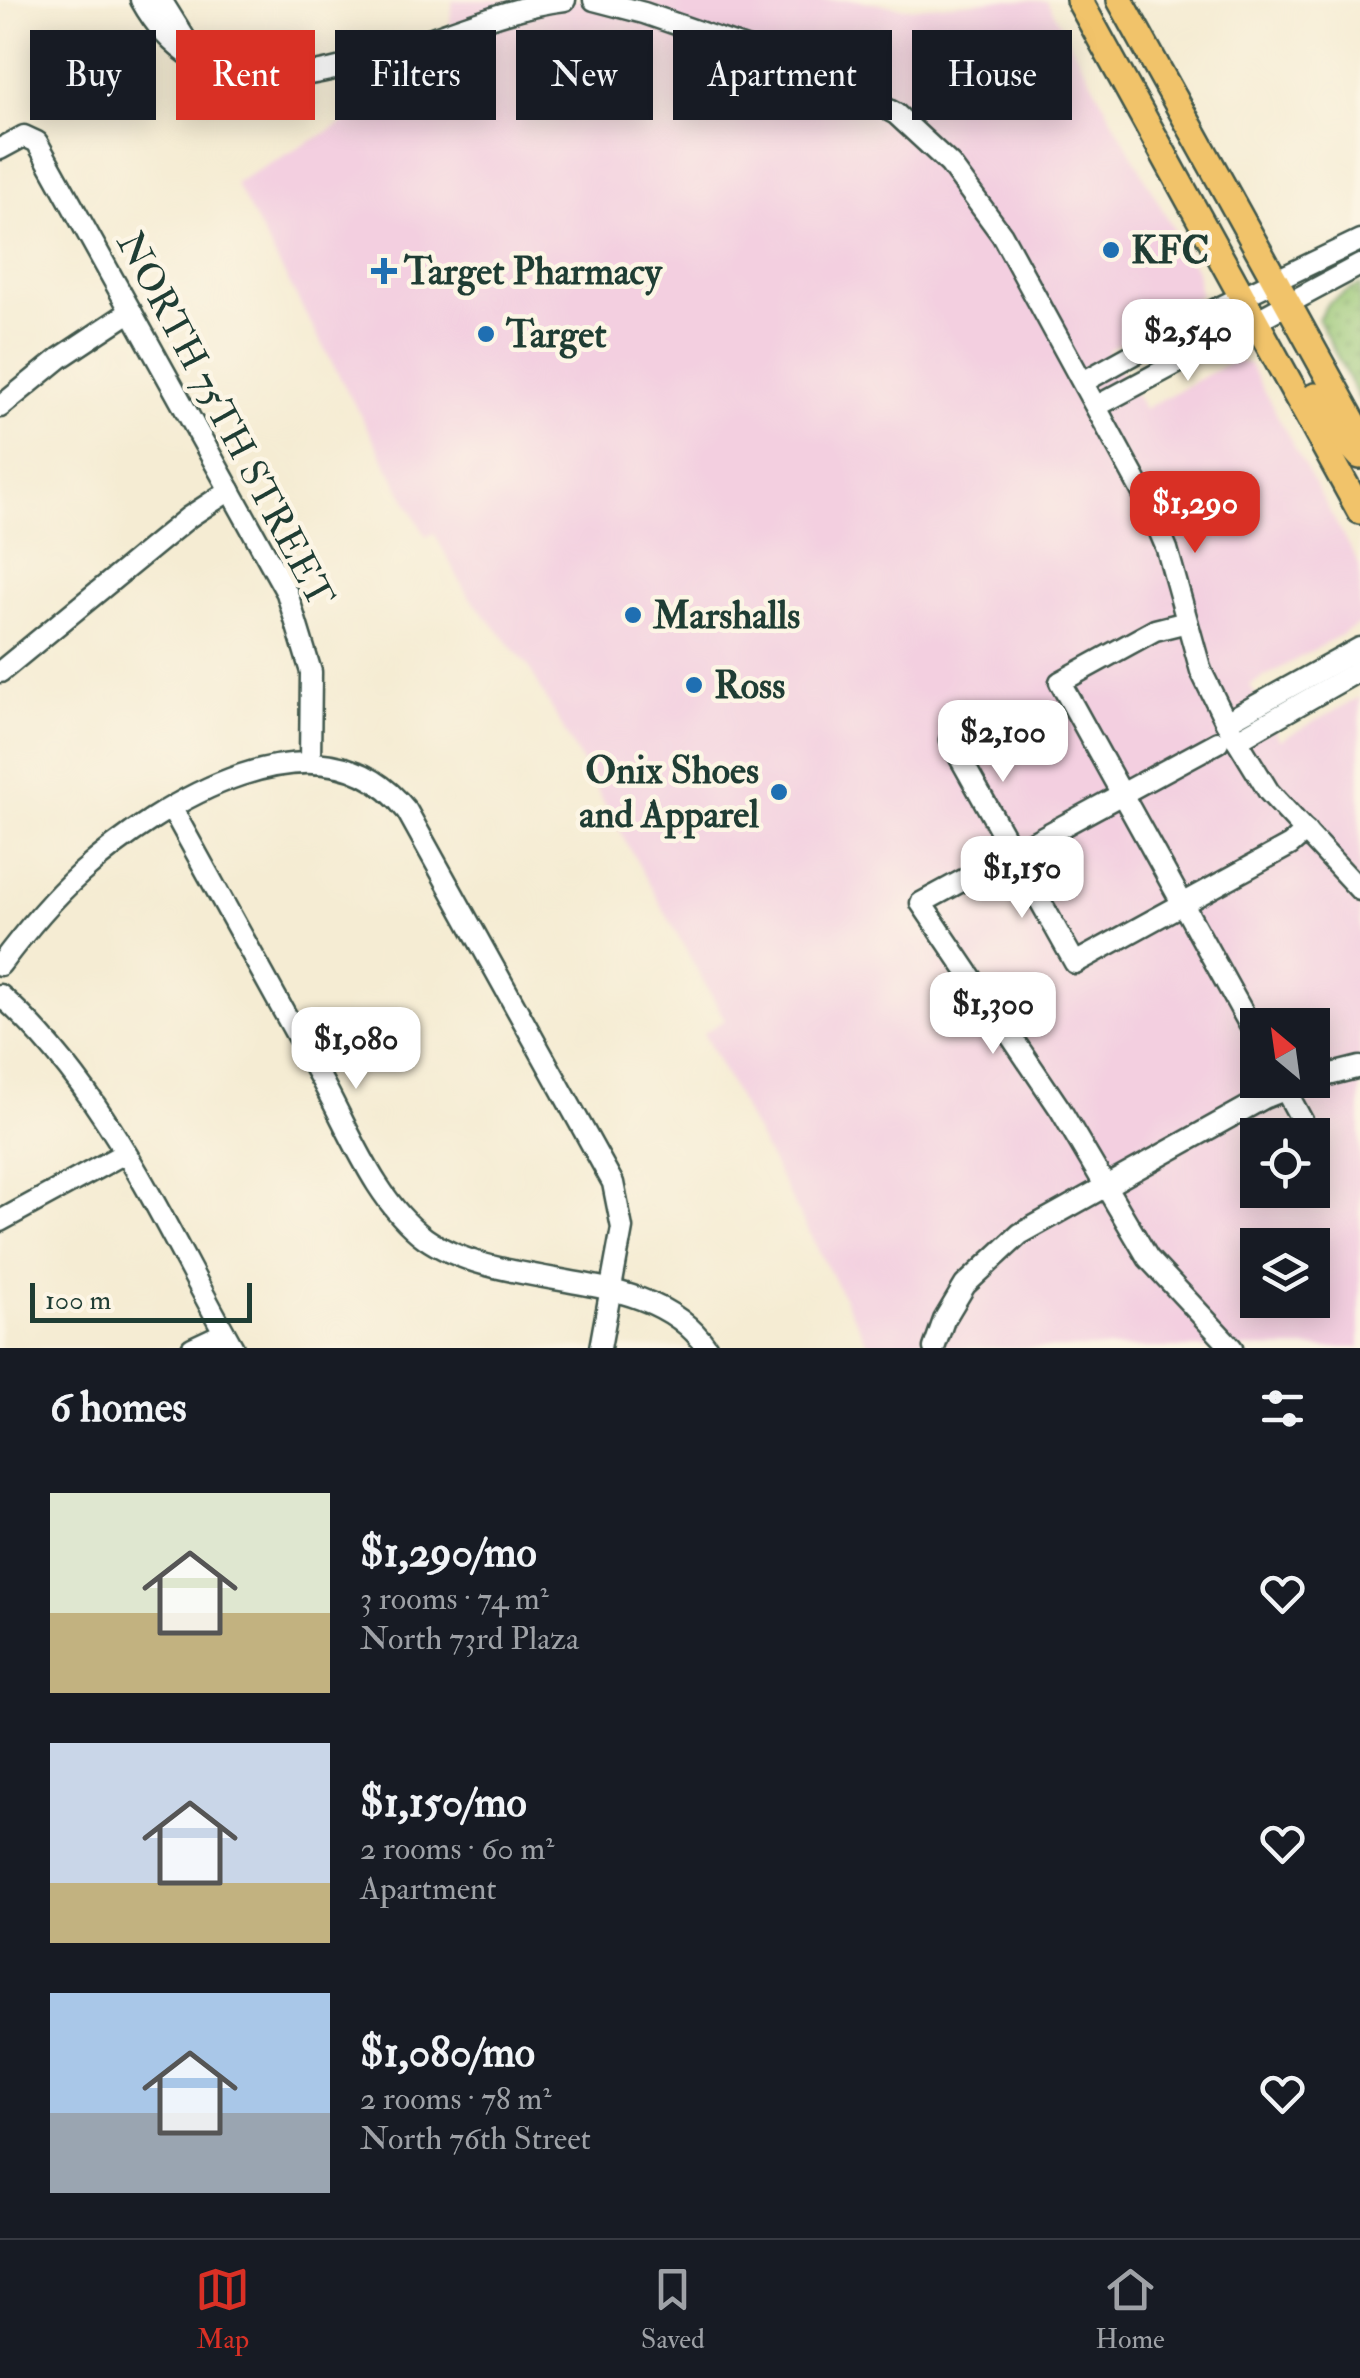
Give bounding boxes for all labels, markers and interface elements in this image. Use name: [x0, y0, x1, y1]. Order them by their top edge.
chip: Buy: [30, 30, 156, 120]
chip: Rent: [176, 30, 315, 120]
chip: Filters: [335, 30, 496, 120]
chip: New: [516, 30, 653, 120]
chip: Apartment: [673, 30, 892, 120]
chip: House: [912, 30, 1072, 120]
street label: NORTH 75TH STREET: [106, 223, 345, 616]
place label: KFC: [1131, 227, 1209, 275]
marker: KFC: [1100, 239, 1122, 261]
place label: Target Pharmacy: [403, 248, 663, 296]
marker: Target Pharmacy: [373, 260, 395, 282]
pin: $2,540: [1107, 299, 1269, 384]
place label: Target: [505, 311, 607, 359]
text: $2,540: [1144, 311, 1232, 351]
marker: Target: [475, 323, 497, 345]
pin: $1,290: [1114, 471, 1276, 556]
text: $1,290: [1152, 483, 1238, 523]
place label: Marshalls: [652, 592, 800, 640]
marker: Marshalls: [622, 604, 644, 626]
place label: Ross: [714, 662, 785, 710]
marker: Ross: [683, 674, 705, 696]
pin: $2,100: [922, 700, 1084, 785]
text: $2,100: [960, 712, 1046, 752]
place label: Onix Shoes and Apparel: [579, 747, 759, 839]
marker: Onix Shoes and Apparel: [768, 781, 790, 803]
pin: $1,150: [941, 836, 1103, 921]
text: $1,150: [983, 848, 1061, 888]
pin: $1,300: [912, 972, 1074, 1057]
text: $1,300: [952, 984, 1034, 1024]
pin: $1,080: [275, 1007, 437, 1092]
north arrow: [1240, 1008, 1330, 1098]
map controls: [1240, 1008, 1330, 1318]
text: $1,080: [314, 1019, 398, 1059]
button: locate: [1240, 1118, 1330, 1208]
button: layers: [1240, 1228, 1330, 1318]
scale bar: [30, 1278, 252, 1322]
text: 100 m: [45, 1283, 111, 1318]
icon: filters: [1255, 1381, 1310, 1436]
text: 6 homes: [50, 1382, 187, 1434]
text: $1,290/mo: [360, 1527, 537, 1579]
icon: home: [130, 1533, 250, 1653]
icon: heart: [1255, 1566, 1310, 1621]
text: 3 rooms · 74 m²: [360, 1579, 549, 1619]
text: North 73rd Plaza: [360, 1619, 579, 1659]
text: $1,150/mo: [360, 1777, 527, 1829]
icon: home: [130, 1783, 250, 1903]
icon: heart: [1255, 1816, 1310, 1871]
text: 2 rooms · 60 m²: [360, 1829, 554, 1869]
text: Apartment: [360, 1869, 497, 1909]
text: $1,080/mo: [360, 2027, 535, 2079]
icon: home: [130, 2033, 250, 2153]
icon: heart: [1255, 2066, 1310, 2121]
text: 2 rooms · 78 m²: [360, 2079, 551, 2119]
text: North 76th Street: [360, 2119, 591, 2159]
tab: Map: [195, 2262, 250, 2357]
tab: Saved: [641, 2262, 705, 2357]
tab: Home: [1095, 2262, 1165, 2357]

